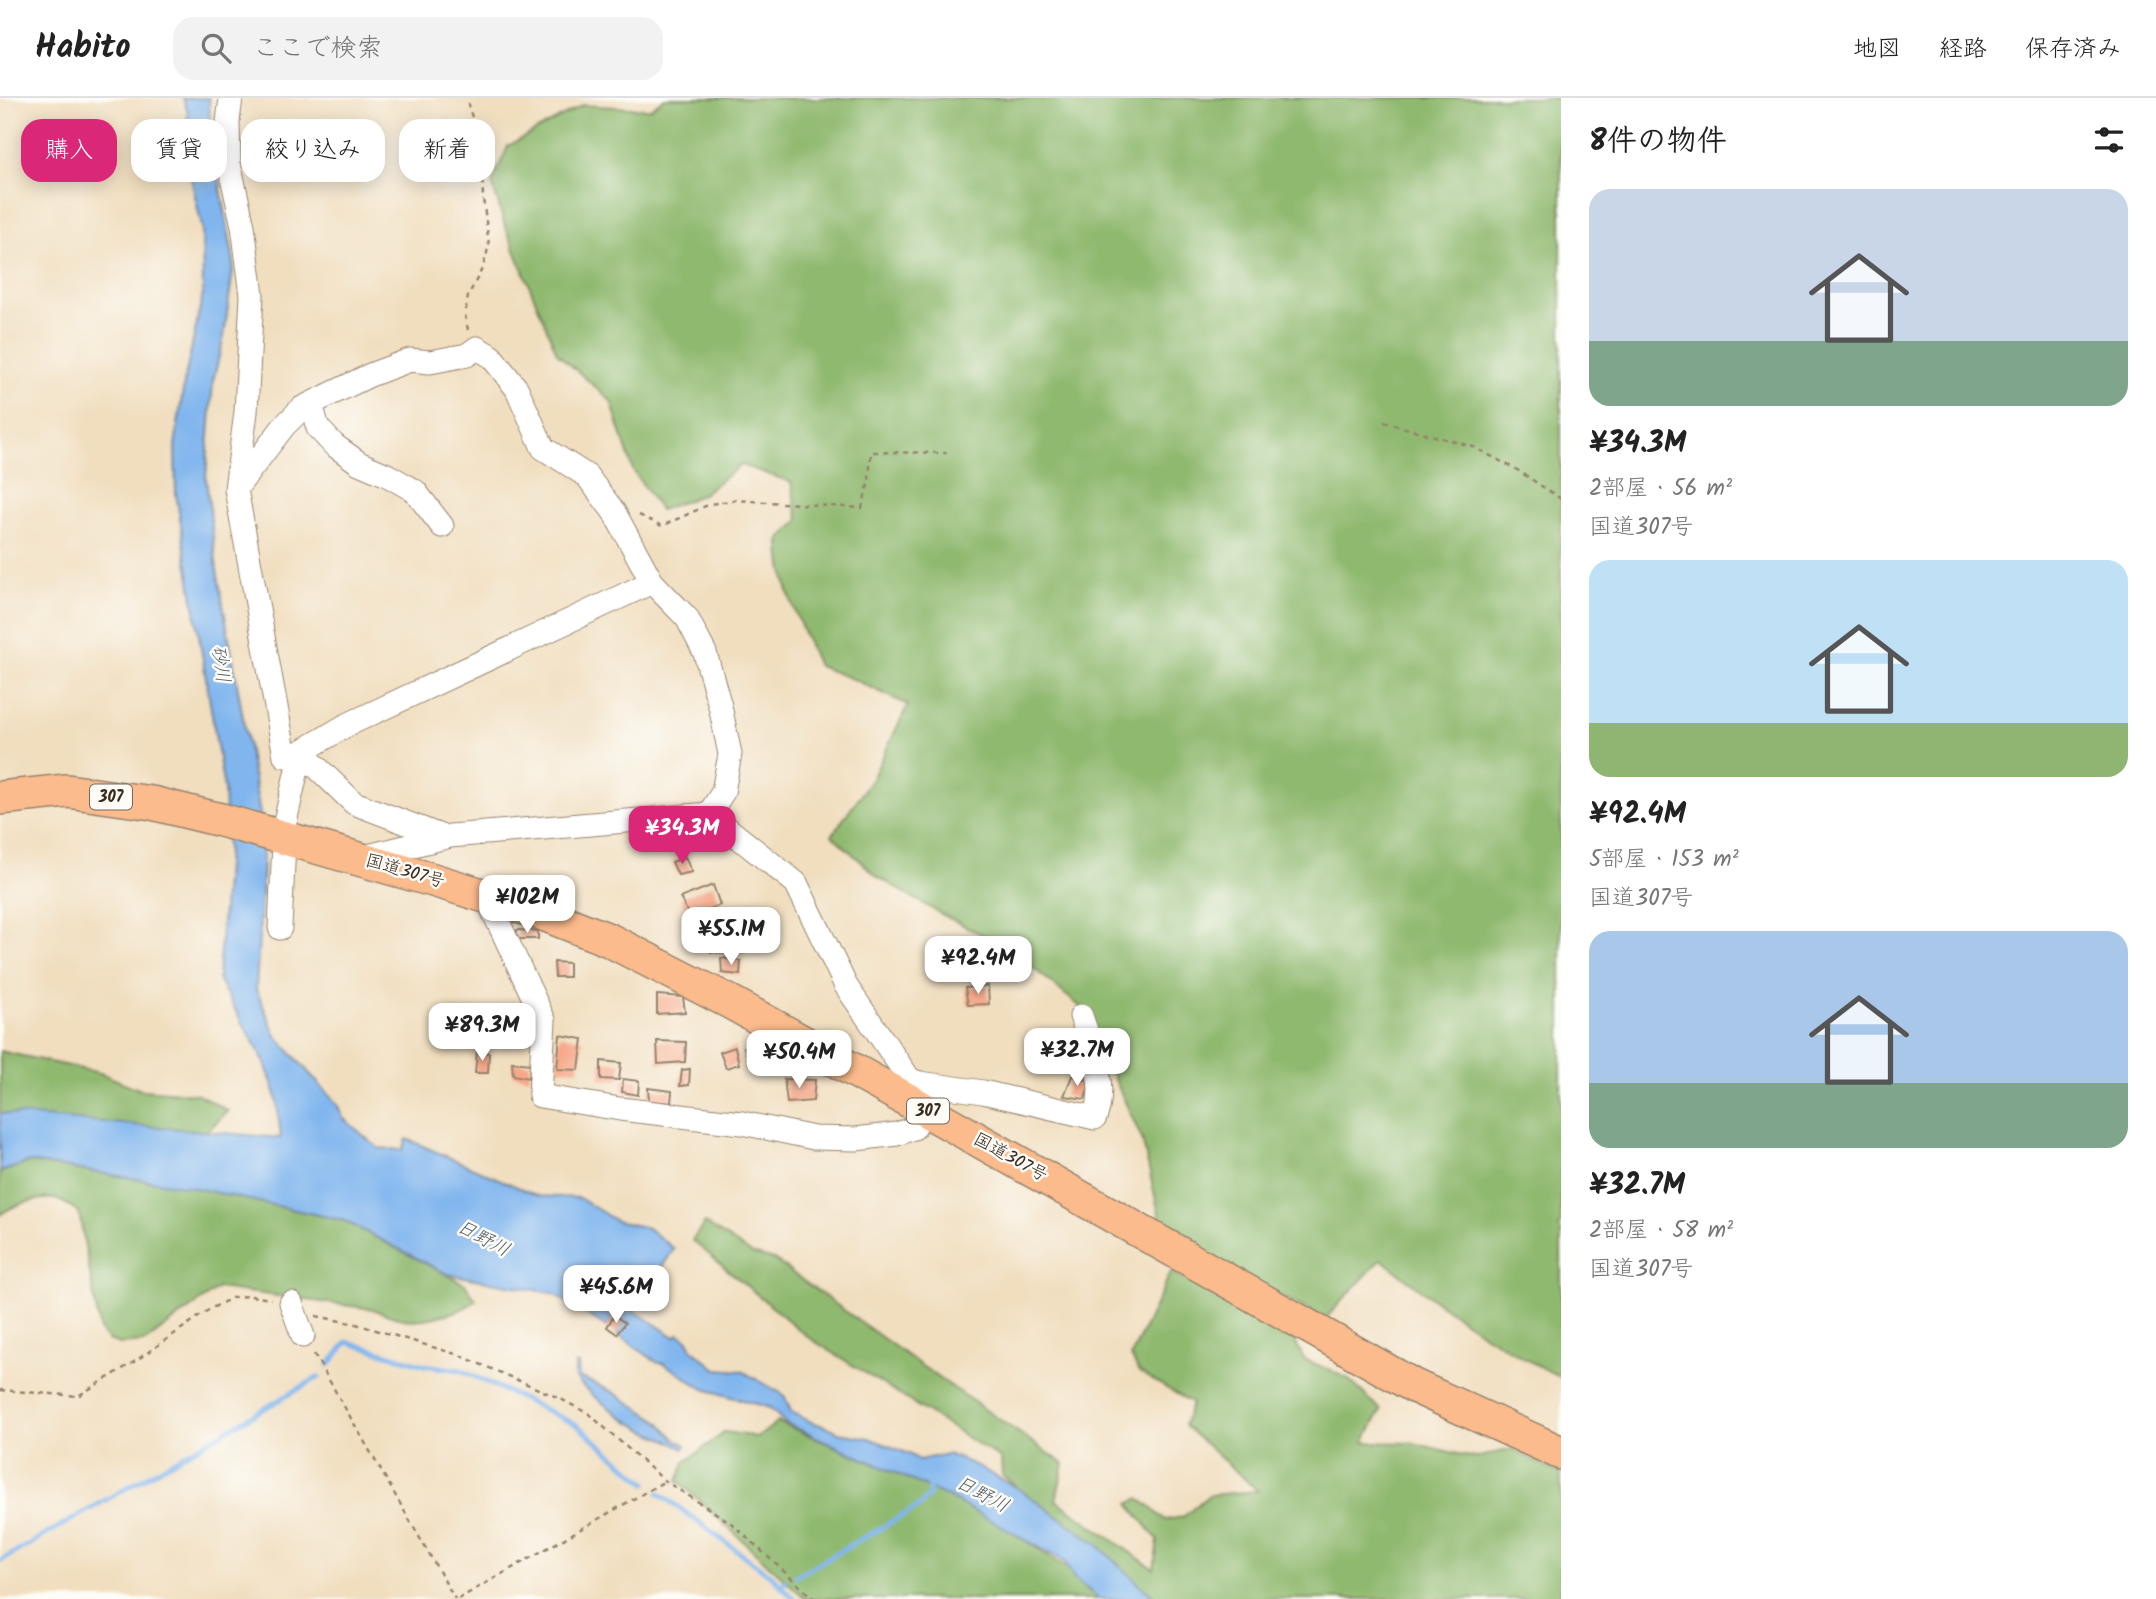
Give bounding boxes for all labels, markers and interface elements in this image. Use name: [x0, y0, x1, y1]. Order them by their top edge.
search box: [173, 17, 663, 80]
text: Habito: [35, 22, 131, 75]
text: ここで検索: [253, 28, 383, 70]
icon: search: [197, 29, 235, 67]
text: 地図: [1853, 30, 1901, 69]
text: 経路: [1939, 30, 1987, 69]
text: 保存済み: [2025, 30, 2121, 69]
text: 8件の物件: [1589, 118, 1727, 166]
chip: 購入: [21, 119, 117, 182]
chip: 賃貸: [131, 119, 227, 182]
chip: 絞り込み: [241, 119, 385, 182]
chip: 新着: [399, 119, 495, 182]
icon: filters: [2090, 121, 2128, 159]
icon: home: [1796, 235, 1922, 361]
text: ¥34.3M: [1589, 420, 1686, 468]
text: 2部屋 · 56 m²: [1589, 471, 1732, 507]
text: 国道307号: [1589, 510, 1693, 546]
icon: home: [1796, 606, 1922, 732]
water label: 砂川: [203, 643, 237, 685]
road number: 307: [90, 784, 132, 810]
text: ¥92.4M: [1589, 791, 1686, 839]
pin: ¥34.3M: [625, 806, 739, 866]
text: ¥34.3M: [645, 811, 719, 847]
text: 5部屋 · 153 m²: [1589, 842, 1739, 878]
street label: 国道307号: [362, 847, 448, 897]
pin: ¥102M: [478, 876, 576, 935]
text: ¥102M: [495, 880, 559, 916]
text: 国道307号: [1589, 881, 1693, 917]
pin: ¥55.1M: [674, 908, 788, 967]
text: ¥55.1M: [697, 912, 765, 948]
pin: ¥92.4M: [921, 936, 1035, 996]
text: ¥92.4M: [941, 941, 1015, 977]
icon: home: [1796, 977, 1922, 1103]
pin: ¥89.3M: [425, 1004, 539, 1063]
text: ¥89.3M: [445, 1008, 519, 1044]
pin: ¥32.7M: [1020, 1028, 1134, 1088]
pin: ¥50.4M: [742, 1030, 856, 1090]
text: ¥32.7M: [1040, 1033, 1114, 1069]
text: ¥50.4M: [763, 1035, 835, 1071]
road number: 307: [907, 1099, 949, 1124]
street label: 国道307号: [967, 1126, 1053, 1190]
text: ¥32.7M: [1589, 1162, 1685, 1210]
water label: 日野川: [451, 1212, 515, 1266]
text: 2部屋 · 58 m²: [1589, 1213, 1733, 1249]
text: 国道307号: [1589, 1252, 1693, 1288]
pin: ¥45.6M: [559, 1266, 673, 1325]
text: ¥45.6M: [579, 1270, 653, 1306]
water label: 日野川: [950, 1468, 1014, 1522]

